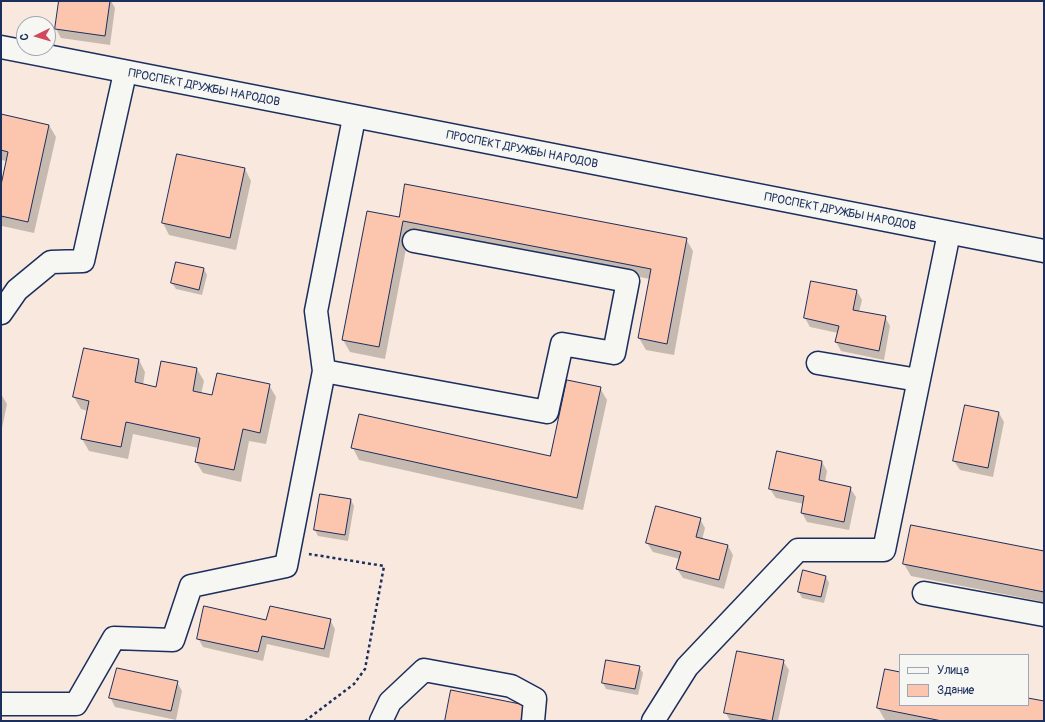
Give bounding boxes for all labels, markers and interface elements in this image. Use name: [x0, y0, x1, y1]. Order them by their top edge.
north arrow: [16, 16, 56, 56]
text: С: [18, 33, 31, 41]
street label: ПРОСПЕКТ ДРУЖБЫ НАРОДОВ: [127, 66, 281, 110]
street label: ПРОСПЕКТ ДРУЖБЫ НАРОДОВ: [445, 128, 599, 172]
street label: ПРОСПЕКТ ДРУЖБЫ НАРОДОВ: [763, 190, 917, 234]
legend: [899, 654, 1029, 706]
text: Улица: [937, 663, 969, 678]
text: Здание: [937, 683, 974, 698]

